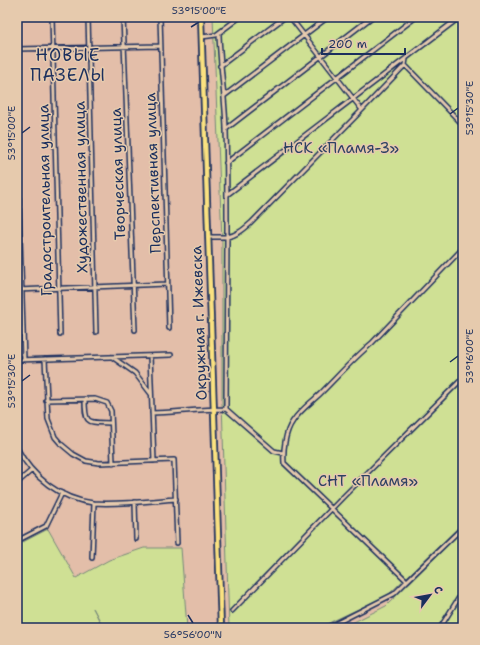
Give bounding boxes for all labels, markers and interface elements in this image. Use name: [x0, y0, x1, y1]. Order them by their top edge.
text: 53°15'00"E: [172, 4, 226, 17]
scale bar: [322, 30, 405, 56]
text: 200 m: [328, 36, 367, 52]
district label: НОВЫЕ ПАЗЕЛЫ: [30, 44, 106, 86]
text: 53°15'30"E: [463, 81, 476, 135]
street label: Перспективная улица: [140, 92, 166, 254]
street label: Художественная улица: [69, 100, 92, 273]
street label: Градостроительная улица: [33, 103, 57, 296]
text: 53°15'00"E: [5, 106, 18, 160]
street label: Творческая улица: [106, 107, 130, 240]
park label: НСК «Пламя-3»: [283, 138, 399, 158]
street label: Окружная г. Ижевска: [186, 245, 212, 401]
text: 53°16'00"E: [463, 329, 476, 383]
text: 53°15'30"E: [5, 354, 18, 408]
park label: СНТ «Пламя»: [318, 471, 418, 491]
north arrow: [410, 575, 450, 615]
text: С: [430, 583, 446, 597]
text: 56°56'00"N: [164, 628, 222, 641]

